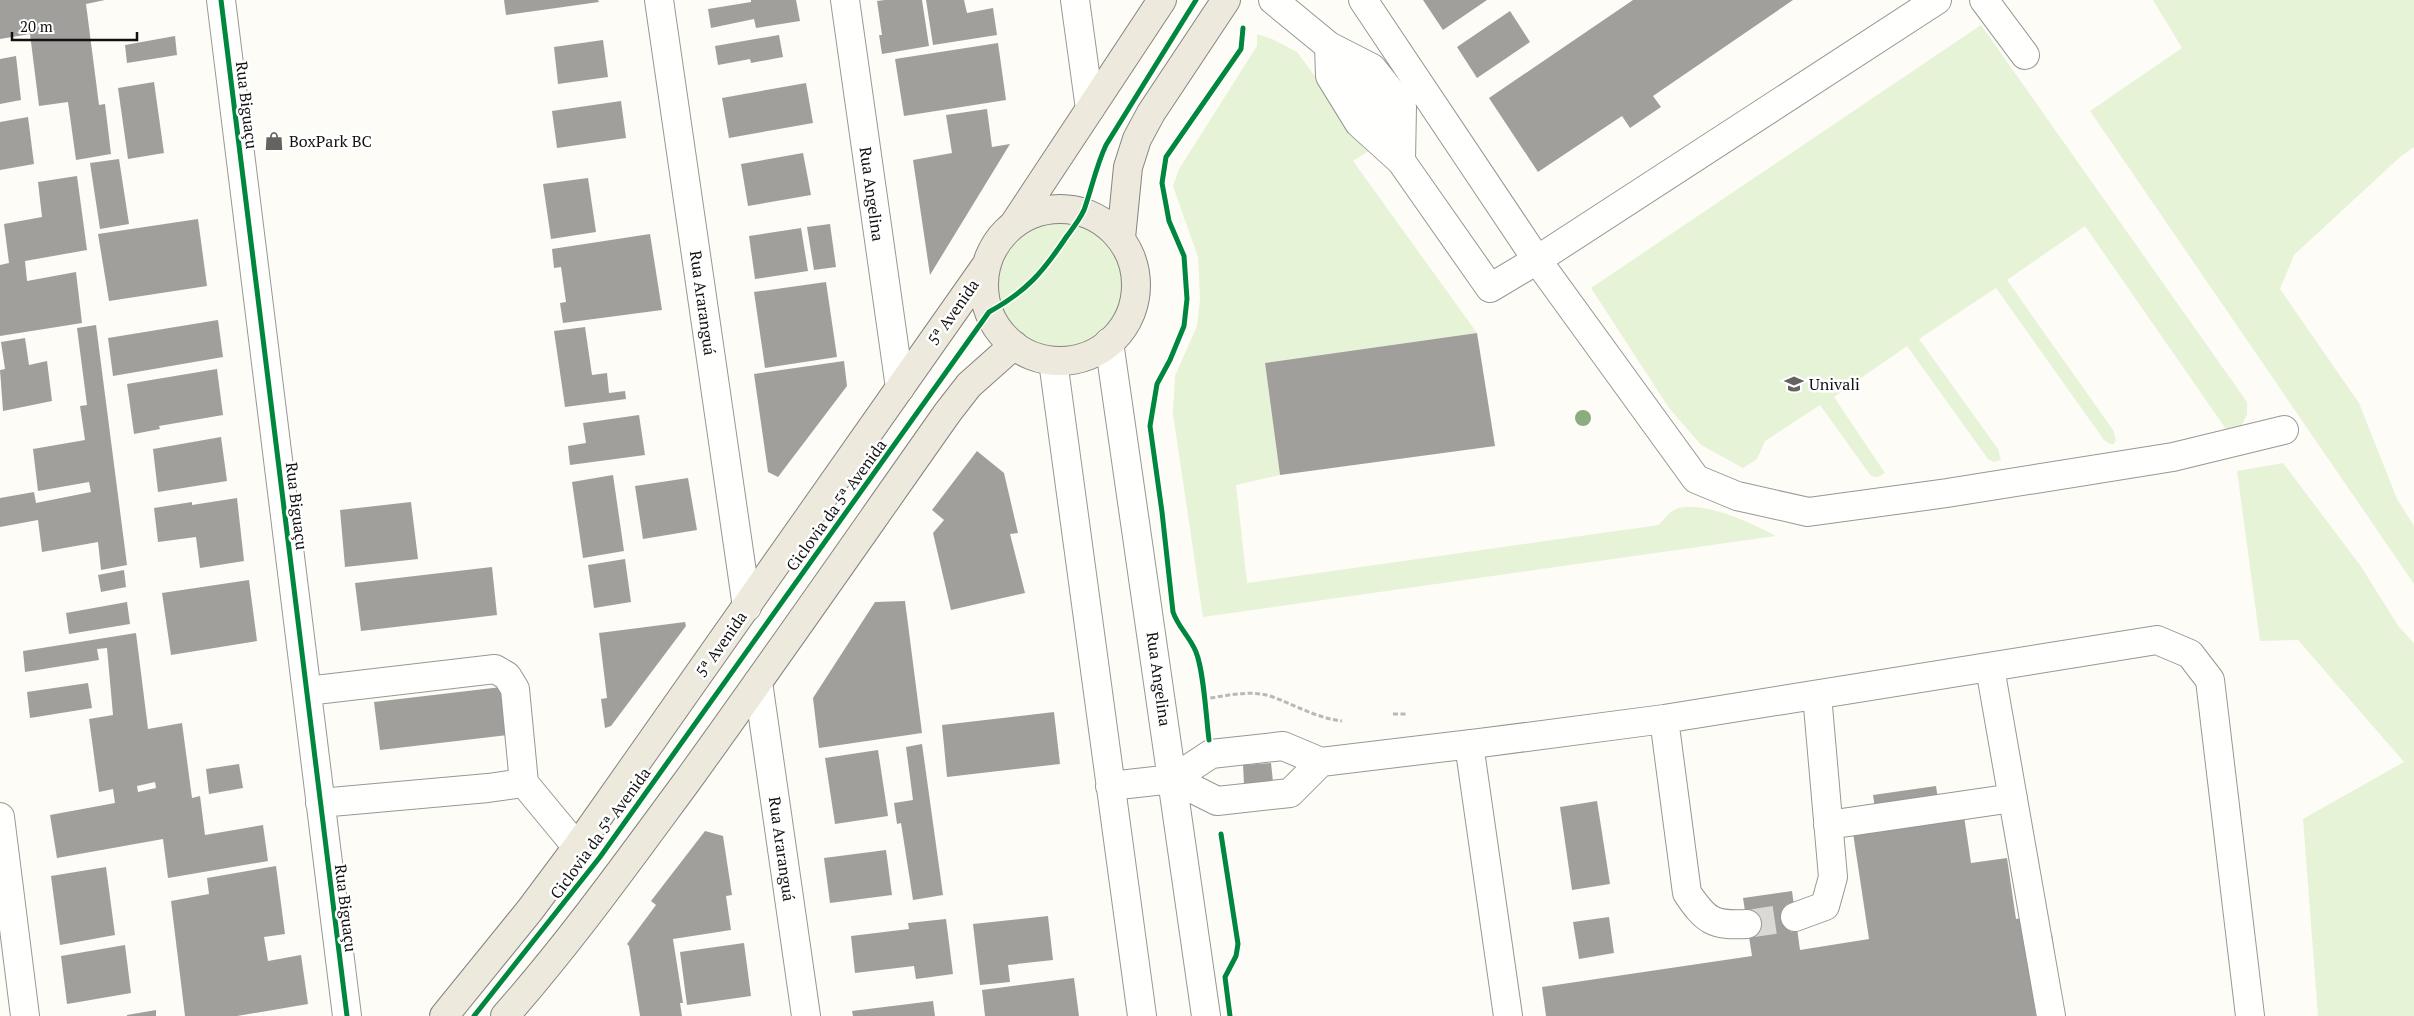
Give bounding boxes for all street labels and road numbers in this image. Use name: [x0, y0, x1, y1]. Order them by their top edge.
street label: Rua Biguaçu: [231, 60, 263, 150]
street label: Rua Angelina: [854, 145, 890, 243]
street label: Rua Araranguá: [685, 249, 721, 357]
street label: 5ª Avenida: [922, 275, 984, 349]
street label: Ciclovia da 5ª Avenida: [781, 435, 891, 575]
street label: Rua Biguaçu: [281, 461, 313, 551]
street label: 5ª Avenida: [690, 607, 752, 681]
street label: Rua Angelina: [1141, 630, 1177, 728]
street label: Ciclovia da 5ª Avenida: [545, 763, 655, 903]
street label: Rua Araranguá: [764, 795, 800, 903]
street label: Rua Biguaçu: [330, 863, 362, 953]

